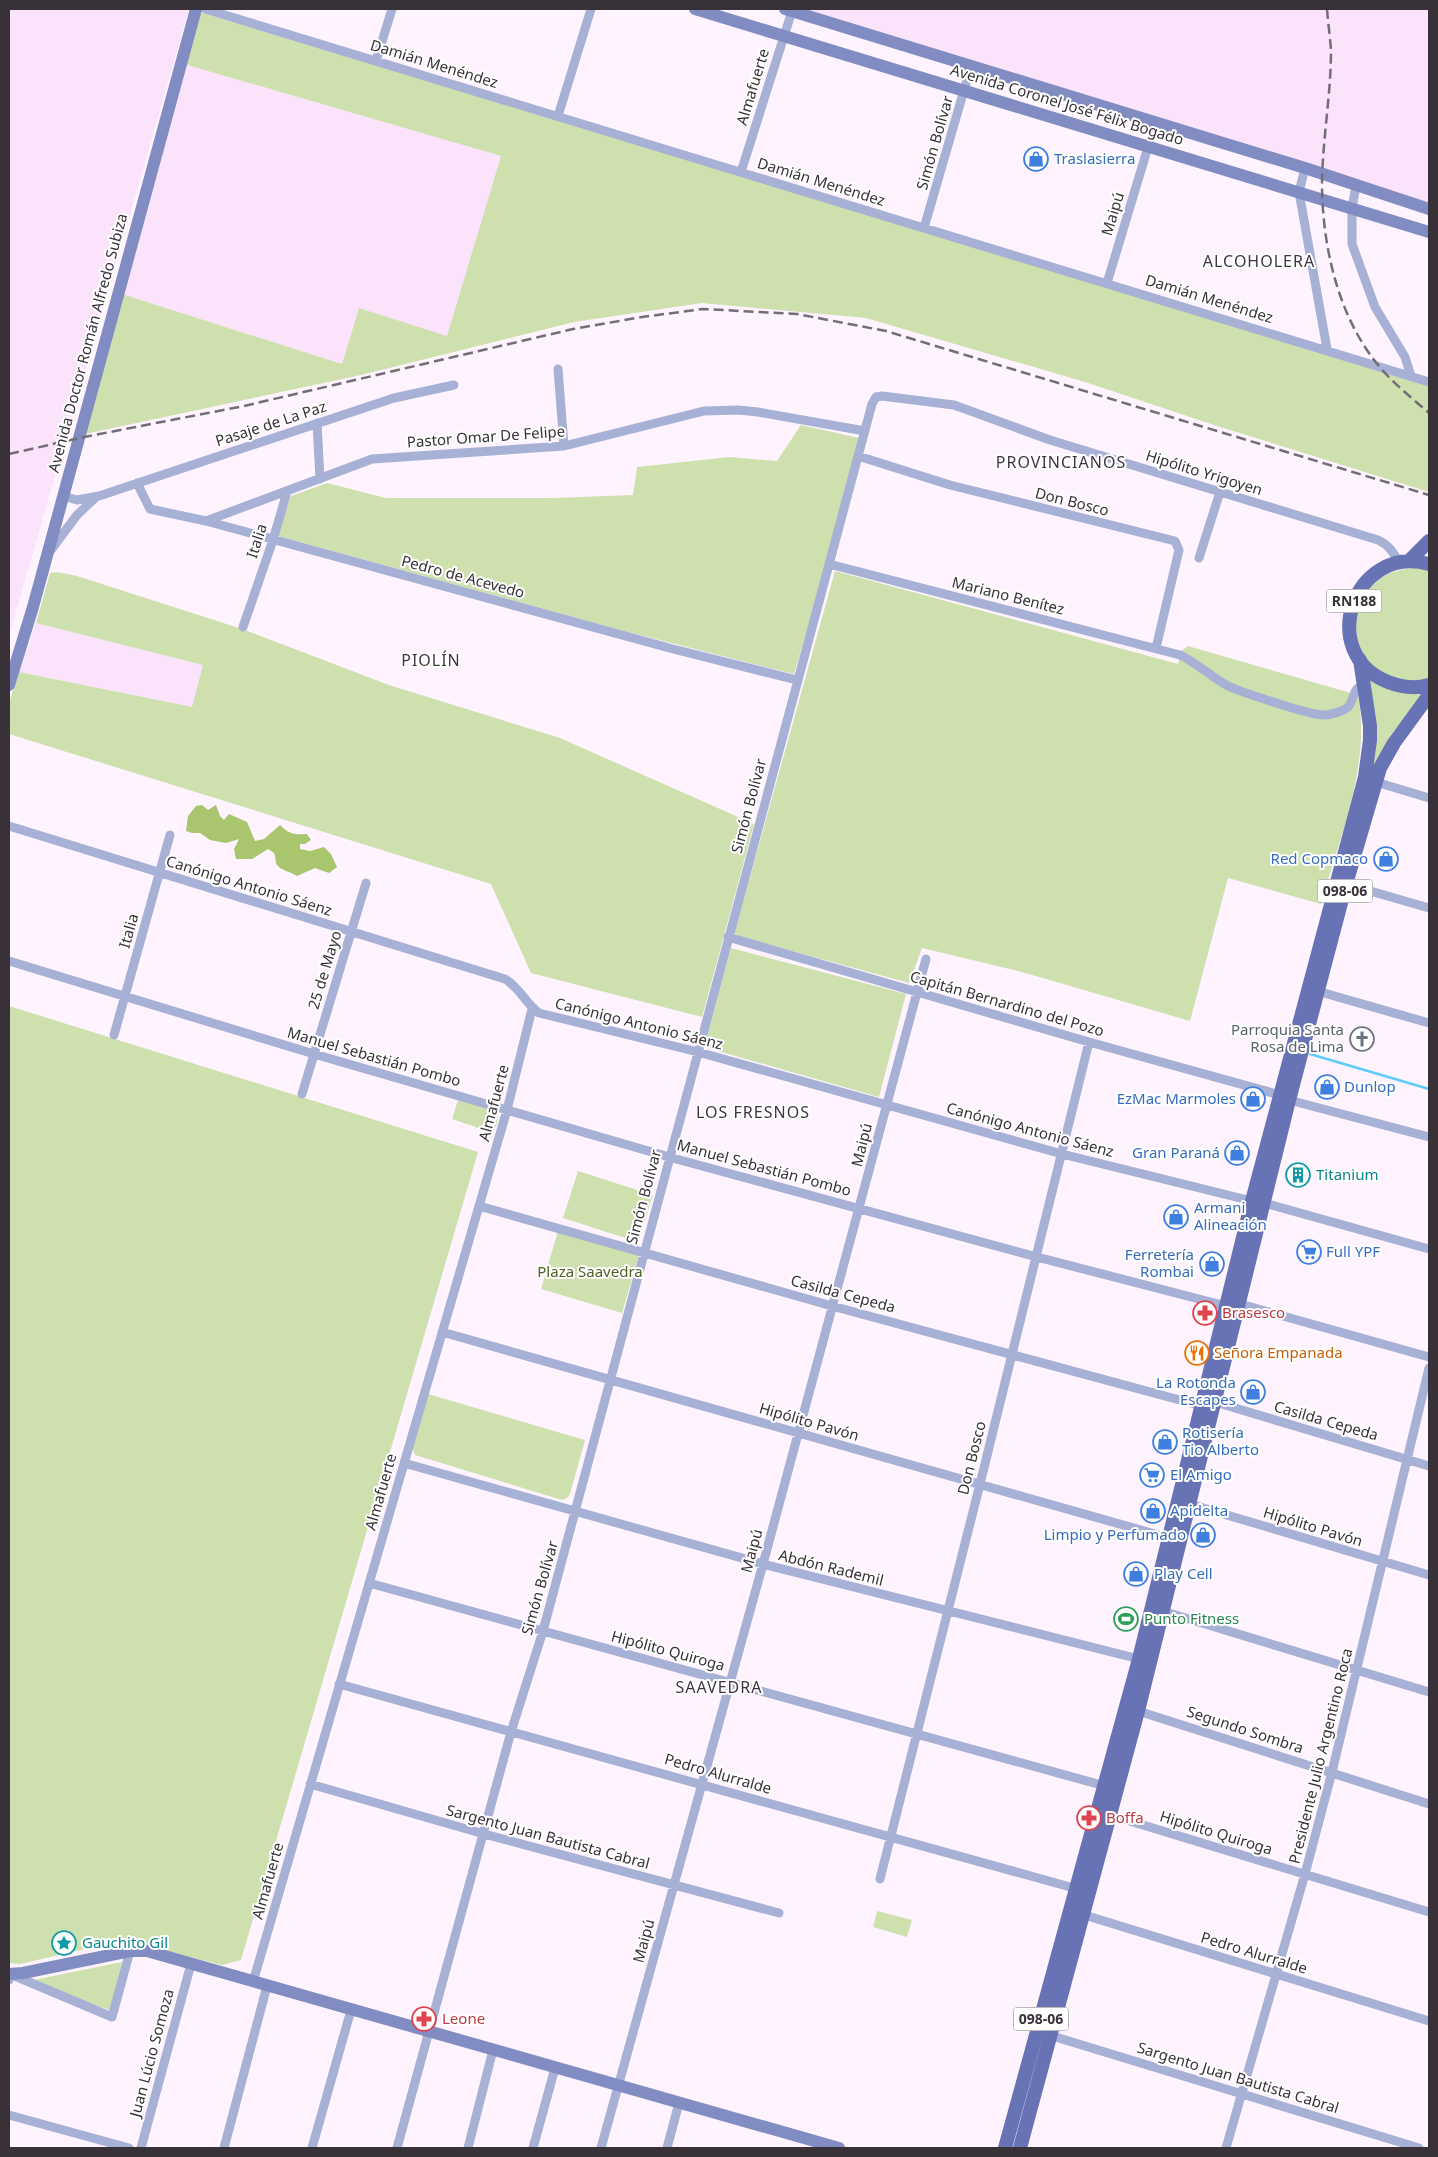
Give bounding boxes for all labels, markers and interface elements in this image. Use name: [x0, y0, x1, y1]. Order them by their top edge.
street label: Damián Menéndez: [368, 34, 501, 92]
street label: Almafuerte: [731, 46, 773, 127]
street label: Avenida Coronel José Félix Bogado: [948, 59, 1186, 149]
street label: Simón Bolívar: [911, 93, 957, 192]
shop icon: Traslasierra: [1023, 146, 1049, 172]
place label: Traslasierra: [1054, 148, 1135, 168]
street label: Damián Menéndez: [755, 152, 888, 210]
street label: Maipú: [1096, 190, 1128, 238]
street label: Avenida Doctor Román Alfredo Subiza: [43, 211, 131, 474]
district label: ALCOHOLERA: [1203, 250, 1315, 272]
street label: Damián Menéndez: [1143, 269, 1276, 327]
street label: Pasaje de La Paz: [213, 396, 329, 450]
street label: Pastor Omar De Felipe: [406, 420, 566, 452]
street label: Hipólito Yrigoyen: [1144, 445, 1265, 499]
district label: PROVINCIANOS: [996, 451, 1126, 473]
street label: Don Bosco: [1033, 482, 1111, 520]
street label: Italia: [241, 521, 271, 560]
street label: Pedro de Acevedo: [400, 550, 527, 602]
street label: Mariano Benítez: [950, 571, 1066, 619]
road number: RN188: [1326, 590, 1382, 612]
district label: PIOLÍN: [401, 649, 461, 671]
street label: Simón Bolívar: [726, 756, 770, 855]
shop icon: Red Copmaco: [1373, 846, 1399, 872]
place label: Red Copmaco: [1271, 848, 1368, 868]
street label: Canónigo Antonio Sáenz: [164, 850, 335, 920]
road number: 098-06: [1318, 879, 1372, 902]
street label: Italia: [114, 911, 142, 950]
street label: 25 de Mayo: [303, 928, 346, 1012]
street label: Capitán Bernardino del Pozo: [908, 966, 1107, 1040]
street label: Canónigo Antonio Sáenz: [553, 992, 725, 1054]
place label: Parroquia Santa Rosa de Lima: [1231, 1019, 1344, 1056]
street label: Manuel Sebastián Pombo: [285, 1022, 463, 1090]
church icon: Parroquia Santa Rosa de Lima: [1349, 1026, 1375, 1052]
street label: Almafuerte: [473, 1062, 513, 1143]
shop icon: Dunlop: [1314, 1074, 1340, 1100]
place label: Dunlop: [1344, 1076, 1396, 1096]
shop icon: EzMac Marmoles: [1240, 1086, 1266, 1112]
place label: EzMac Marmoles: [1117, 1088, 1236, 1108]
street label: Canónigo Antonio Sáenz: [944, 1097, 1116, 1161]
district label: LOS FRESNOS: [696, 1101, 810, 1123]
street label: Maipú: [846, 1121, 876, 1169]
street label: Manuel Sebastián Pombo: [675, 1134, 854, 1200]
shop icon: Gran Paraná: [1224, 1140, 1250, 1166]
place label: Gran Paraná: [1132, 1142, 1220, 1162]
street label: Simón Bolívar: [621, 1147, 665, 1246]
building icon: Titanium: [1285, 1162, 1311, 1188]
place label: Titanium: [1316, 1164, 1378, 1184]
place label: Armani Alineación: [1194, 1197, 1267, 1234]
shop icon: Armani Alineación: [1163, 1204, 1189, 1230]
supermarket icon: Full YPF: [1296, 1239, 1322, 1265]
place label: Full YPF: [1326, 1241, 1380, 1261]
place label: Ferretería Rombai: [1125, 1244, 1194, 1281]
shop icon: Ferretería Rombai: [1199, 1251, 1225, 1277]
park label: Plaza Saavedra: [537, 1261, 643, 1281]
street label: Casilda Cepeda: [789, 1269, 898, 1317]
pharmacy icon: Brasesco: [1192, 1300, 1218, 1326]
place label: Brasesco: [1222, 1302, 1285, 1322]
restaurant icon: Señora Empanada: [1184, 1340, 1210, 1366]
place label: Señora Empanada: [1214, 1342, 1343, 1362]
place label: La Rotonda Escapes: [1156, 1372, 1236, 1409]
shop icon: La Rotonda Escapes: [1240, 1379, 1266, 1405]
street label: Casilda Cepeda: [1272, 1396, 1381, 1444]
street label: Hipólito Pavón: [757, 1397, 861, 1445]
street label: Don Bosco: [952, 1419, 990, 1497]
place label: Rotisería Tio Alberto: [1182, 1422, 1259, 1459]
shop icon: Rotisería Tio Alberto: [1152, 1429, 1178, 1455]
street label: Almafuerte: [360, 1451, 401, 1532]
supermarket icon: El Amigo: [1139, 1462, 1165, 1488]
place label: El Amigo: [1170, 1464, 1232, 1484]
shop icon: Apidelta: [1140, 1498, 1166, 1524]
place label: Apidelta: [1170, 1500, 1228, 1520]
street label: Hipólito Pavón: [1261, 1501, 1365, 1551]
shop icon: Limpio y Perfumado: [1190, 1522, 1216, 1548]
place label: Limpio y Perfumado: [1044, 1524, 1186, 1544]
street label: Maipú: [736, 1527, 766, 1575]
street label: Simón Bolívar: [516, 1538, 562, 1637]
street label: Abdón Rademil: [777, 1544, 886, 1590]
shop icon: Play Cell: [1123, 1561, 1149, 1587]
place label: Play Cell: [1154, 1563, 1213, 1583]
sports icon: Punto Fitness: [1113, 1606, 1139, 1632]
place label: Punto Fitness: [1144, 1608, 1239, 1628]
street label: Hipólito Quiroga: [609, 1625, 727, 1675]
street label: Presidente Julio Argentino Roca: [1284, 1646, 1357, 1866]
district label: SAAVEDRA: [676, 1676, 762, 1698]
street label: Segundo Sombra: [1184, 1701, 1306, 1757]
street label: Pedro Alurralde: [662, 1748, 774, 1798]
street label: Sargento Juan Bautista Cabral: [444, 1799, 652, 1873]
pharmacy icon: Boffa: [1076, 1805, 1102, 1831]
street label: Hipólito Quiroga: [1157, 1805, 1275, 1859]
place label: Boffa: [1106, 1807, 1144, 1827]
street label: Almafuerte: [247, 1840, 288, 1921]
street label: Maipú: [628, 1917, 658, 1965]
street label: Pedro Alurralde: [1199, 1926, 1310, 1978]
place icon: Gauchito Gil: [51, 1930, 77, 1956]
place label: Gauchito Gil: [82, 1932, 168, 1952]
street label: Juan Lúcio Somoza: [124, 1986, 178, 2121]
pharmacy icon: Leone: [411, 2006, 437, 2032]
place label: Leone: [442, 2008, 485, 2028]
road number: 098-06: [1014, 2008, 1068, 2030]
street label: Sargento Juan Bautista Cabral: [1135, 2037, 1342, 2117]

